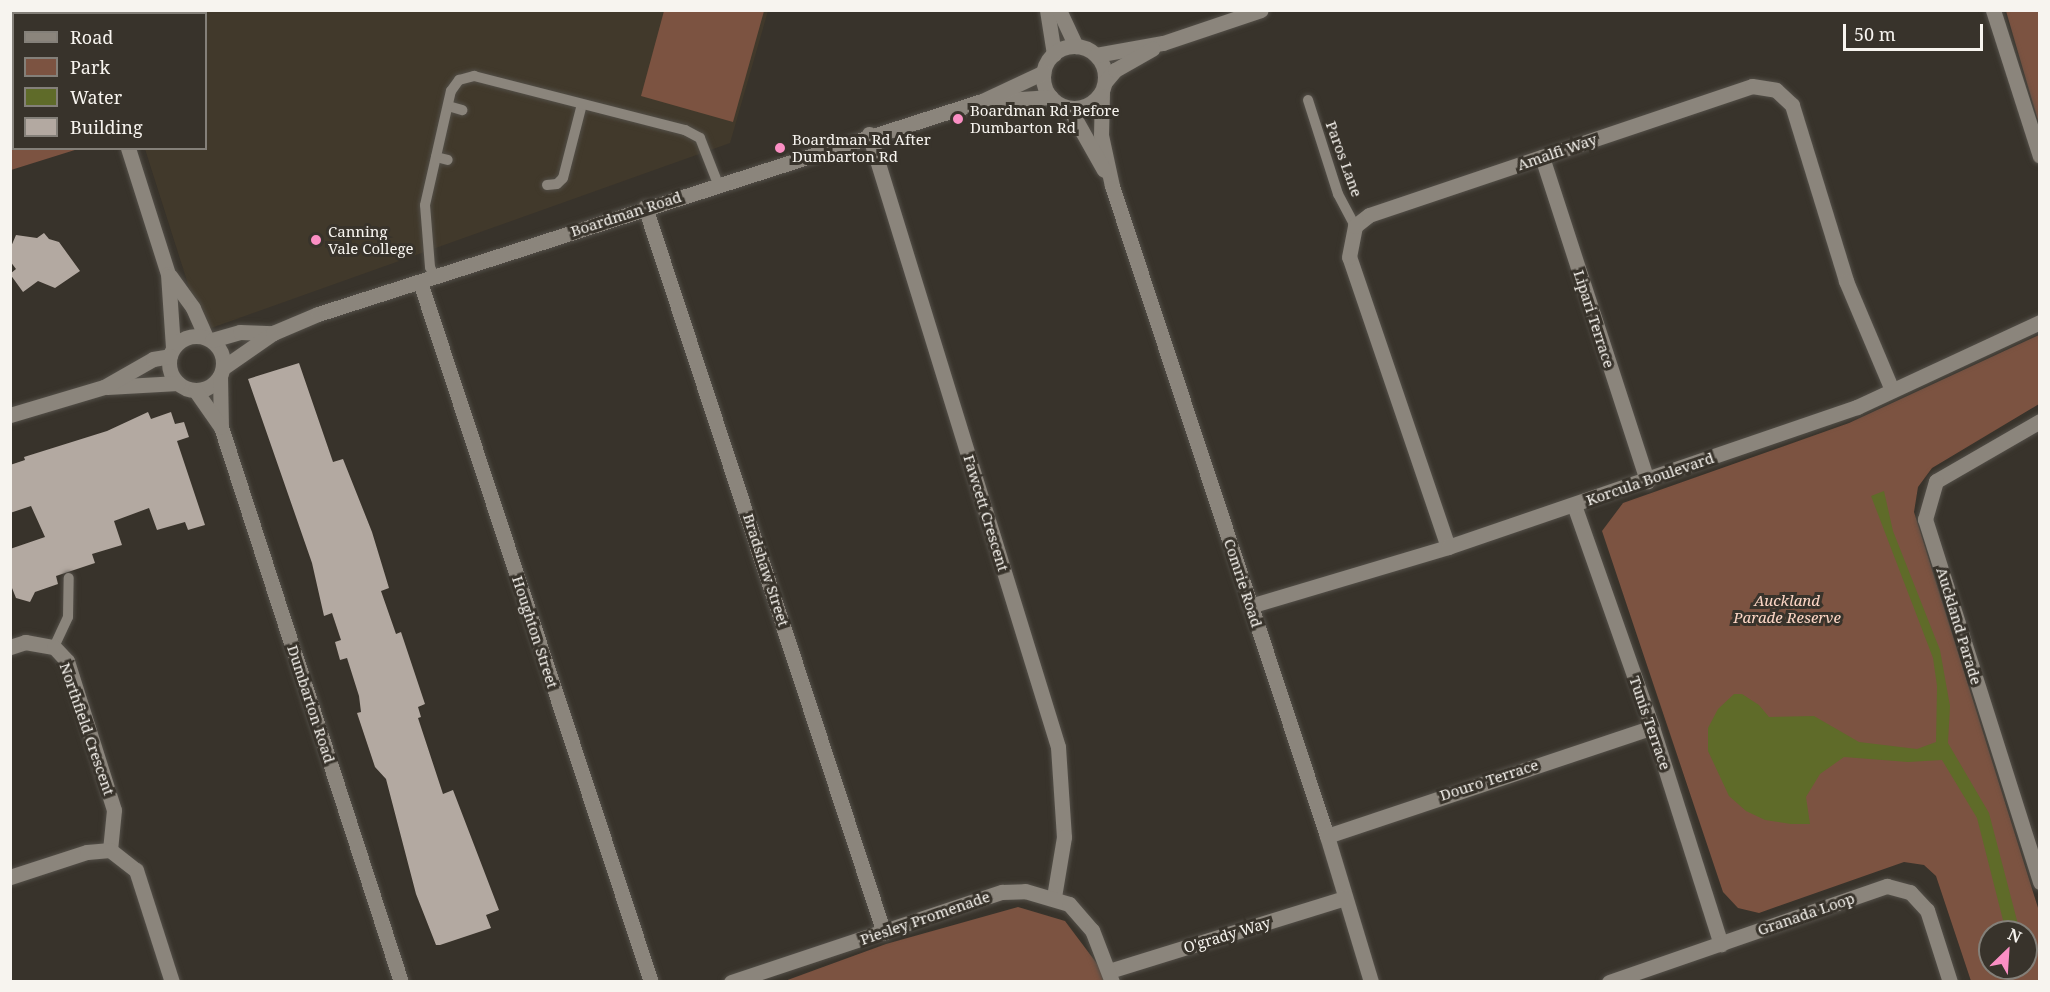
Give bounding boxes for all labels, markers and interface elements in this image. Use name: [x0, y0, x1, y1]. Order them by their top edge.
legend: [12, 12, 207, 150]
scale bar: [1846, 12, 1986, 50]
text: 50 m: [1854, 22, 1896, 46]
text: Road: [70, 25, 113, 49]
text: Park: [70, 55, 110, 79]
text: Water: [70, 85, 122, 109]
place label: Boardman Rd Before Dumbarton Rd: [970, 101, 1119, 136]
marker: Boardman Rd Before Dumbarton Rd: [951, 112, 965, 126]
text: Building: [70, 115, 143, 139]
street label: Paros Lane: [1322, 119, 1366, 199]
place label: Boardman Rd After Dumbarton Rd: [792, 130, 931, 165]
street label: Amalfi Way: [1515, 130, 1599, 174]
marker: Boardman Rd After Dumbarton Rd: [773, 141, 787, 155]
street label: Boardman Road: [568, 188, 684, 240]
place label: Canning Vale College: [328, 222, 414, 257]
marker: Canning Vale College: [309, 233, 323, 247]
street label: Lipari Terrace: [1570, 268, 1618, 370]
street label: Korcula Boulevard: [1584, 449, 1716, 509]
street label: Fawcett Crescent: [960, 453, 1012, 573]
street label: Bradshaw Street: [739, 511, 793, 629]
street label: Comrie Road: [1220, 536, 1266, 630]
street label: Auckland Parade: [1933, 565, 1985, 687]
street label: Houghton Street: [508, 574, 562, 690]
park label: Auckland Parade Reserve: [1733, 591, 1841, 626]
street label: Dumbarton Road: [283, 643, 339, 765]
street label: Northfield Crescent: [56, 660, 118, 798]
street label: Tunis Terrace: [1626, 674, 1674, 772]
street label: Douro Terrace: [1437, 756, 1541, 804]
street label: Piesley Promenade: [858, 887, 992, 949]
street label: Granada Loop: [1755, 889, 1857, 939]
street label: O'grady Way: [1181, 913, 1273, 957]
north arrow: [1978, 920, 2038, 980]
text: N: [2004, 923, 2025, 948]

